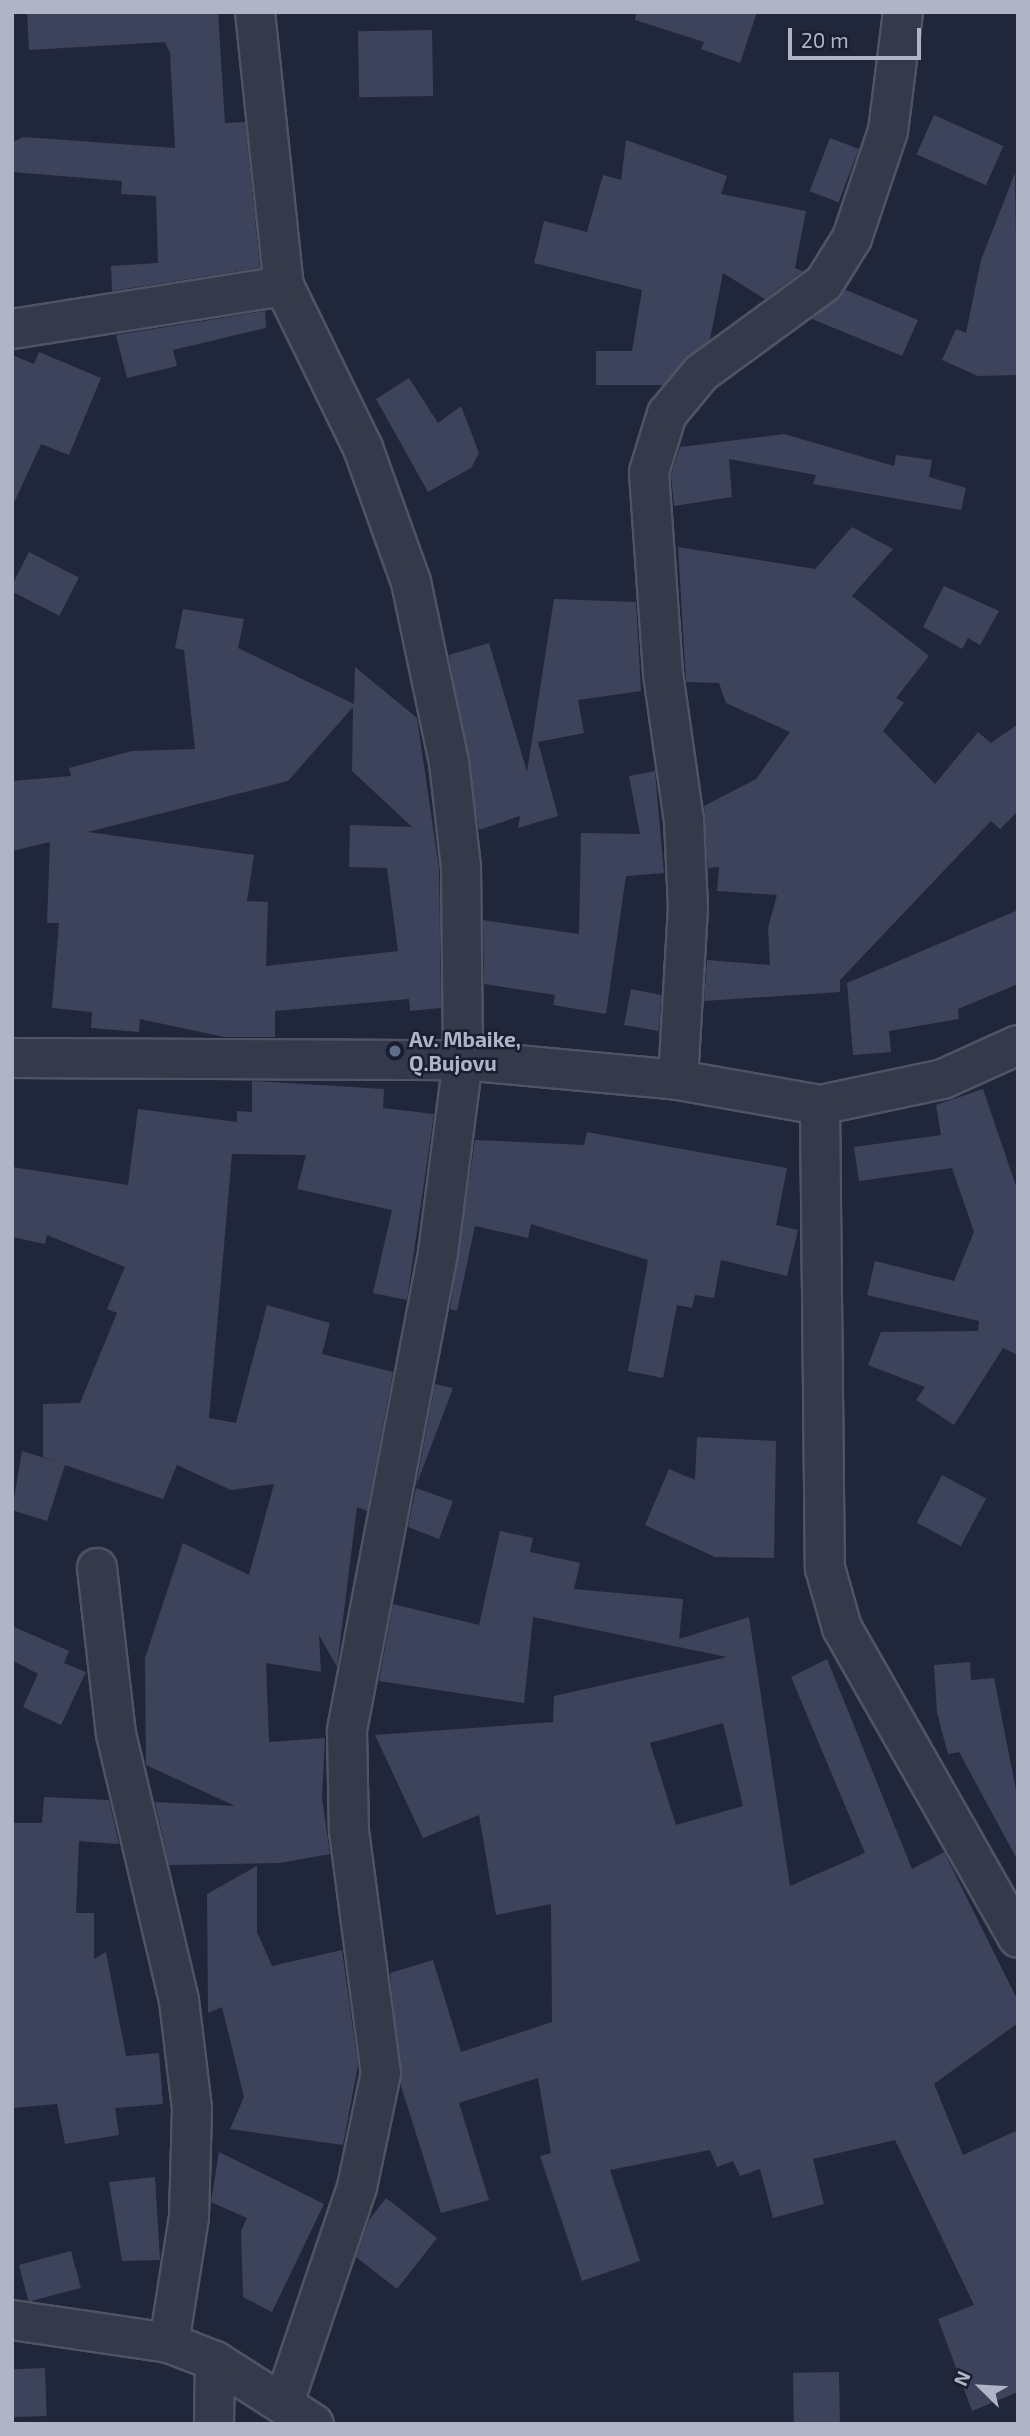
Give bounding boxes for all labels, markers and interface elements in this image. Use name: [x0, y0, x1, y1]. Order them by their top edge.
scale bar: [792, 14, 925, 58]
text: 20 m: [801, 27, 849, 52]
place label: Av. Mbaike, Q.Bujovu: [409, 1026, 521, 1076]
marker: Av. Mbaike, Q.Bujovu: [387, 1043, 403, 1059]
north arrow: [946, 2352, 1016, 2422]
text: N: [948, 2367, 975, 2389]

